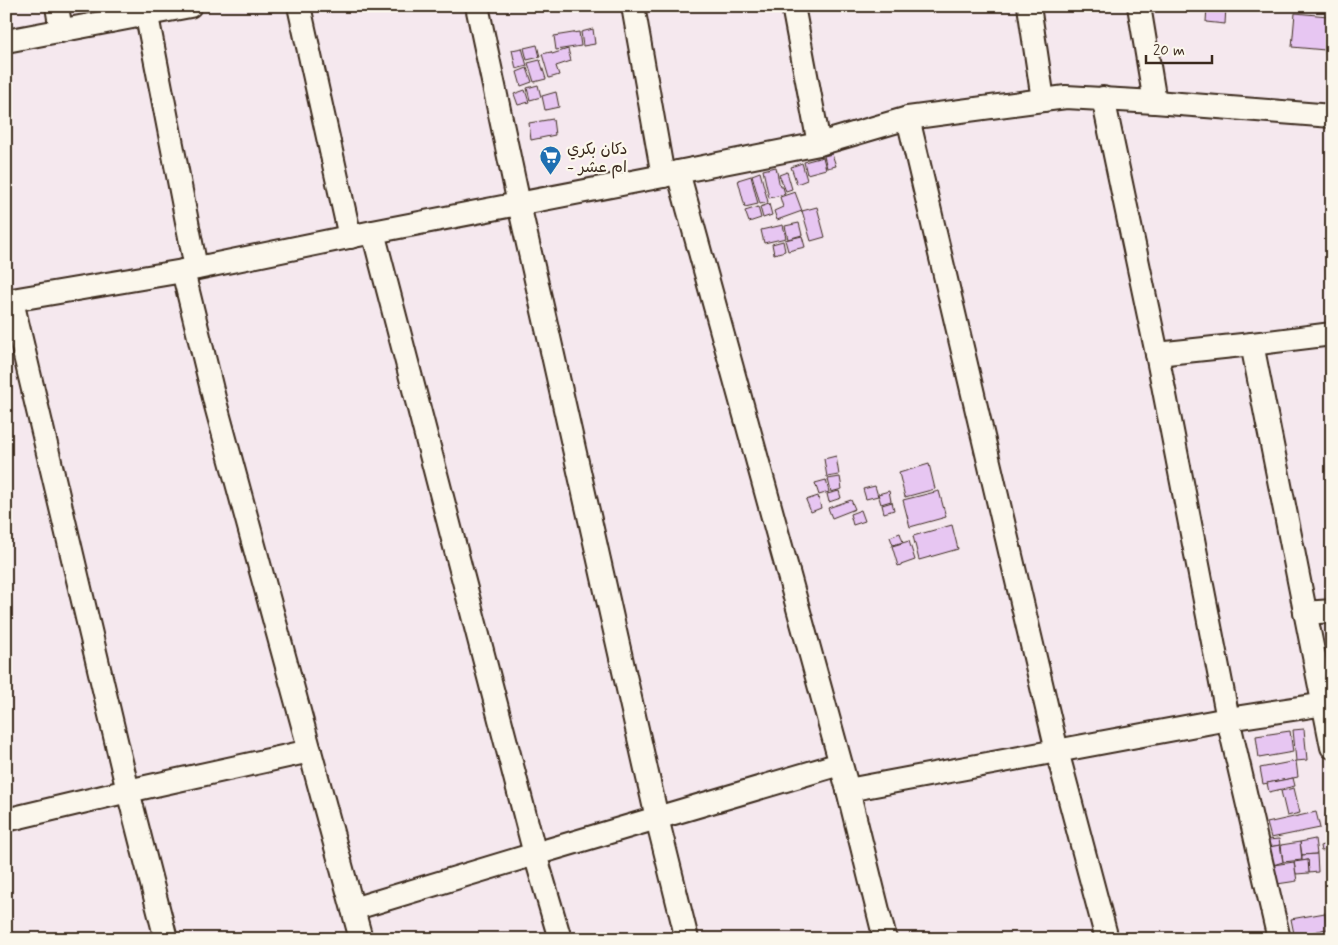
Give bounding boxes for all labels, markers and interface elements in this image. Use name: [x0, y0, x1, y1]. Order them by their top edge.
scale bar: [1146, 32, 1212, 64]
text: 20 m: [1153, 41, 1185, 61]
place label: دكان بكري - ام عشر: [567, 139, 627, 179]
supermarket icon: دكان بكري - ام عشر: [539, 145, 563, 176]

